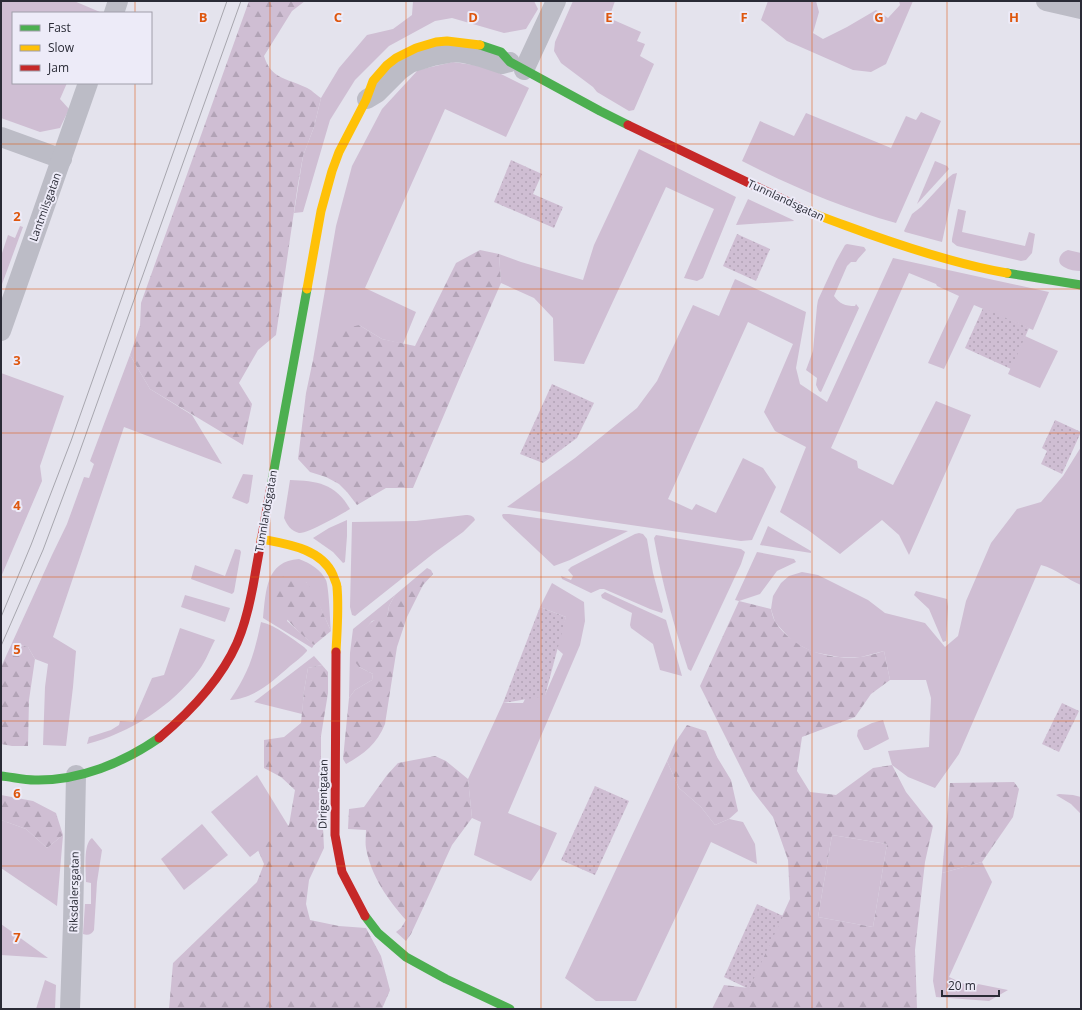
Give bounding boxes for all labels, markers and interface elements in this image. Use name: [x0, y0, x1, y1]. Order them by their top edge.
text: B: [199, 8, 208, 26]
text: C: [334, 8, 342, 26]
text: D: [468, 8, 478, 26]
text: E: [605, 8, 613, 26]
text: F: [740, 8, 748, 26]
text: G: [874, 8, 884, 26]
text: H: [1009, 8, 1019, 26]
legend: [12, 12, 152, 84]
text: Fast: [48, 19, 71, 36]
text: Slow: [48, 39, 75, 56]
text: Jam: [47, 59, 69, 76]
street label: Lantmilsgatan: [25, 170, 64, 243]
street label: Tunnlandsgatan: [746, 175, 827, 224]
text: 2: [13, 207, 21, 225]
text: 3: [13, 351, 21, 369]
street label: Tunnlandsgatan: [251, 469, 280, 553]
text: 4: [13, 496, 21, 514]
text: 5: [13, 640, 21, 658]
street label: Dirigentgatan: [314, 759, 331, 829]
text: 6: [13, 784, 21, 802]
street label: Riksdalersgatan: [65, 851, 82, 933]
text: 7: [13, 928, 21, 946]
scale bar: [942, 972, 999, 998]
text: 20 m: [948, 977, 976, 994]

